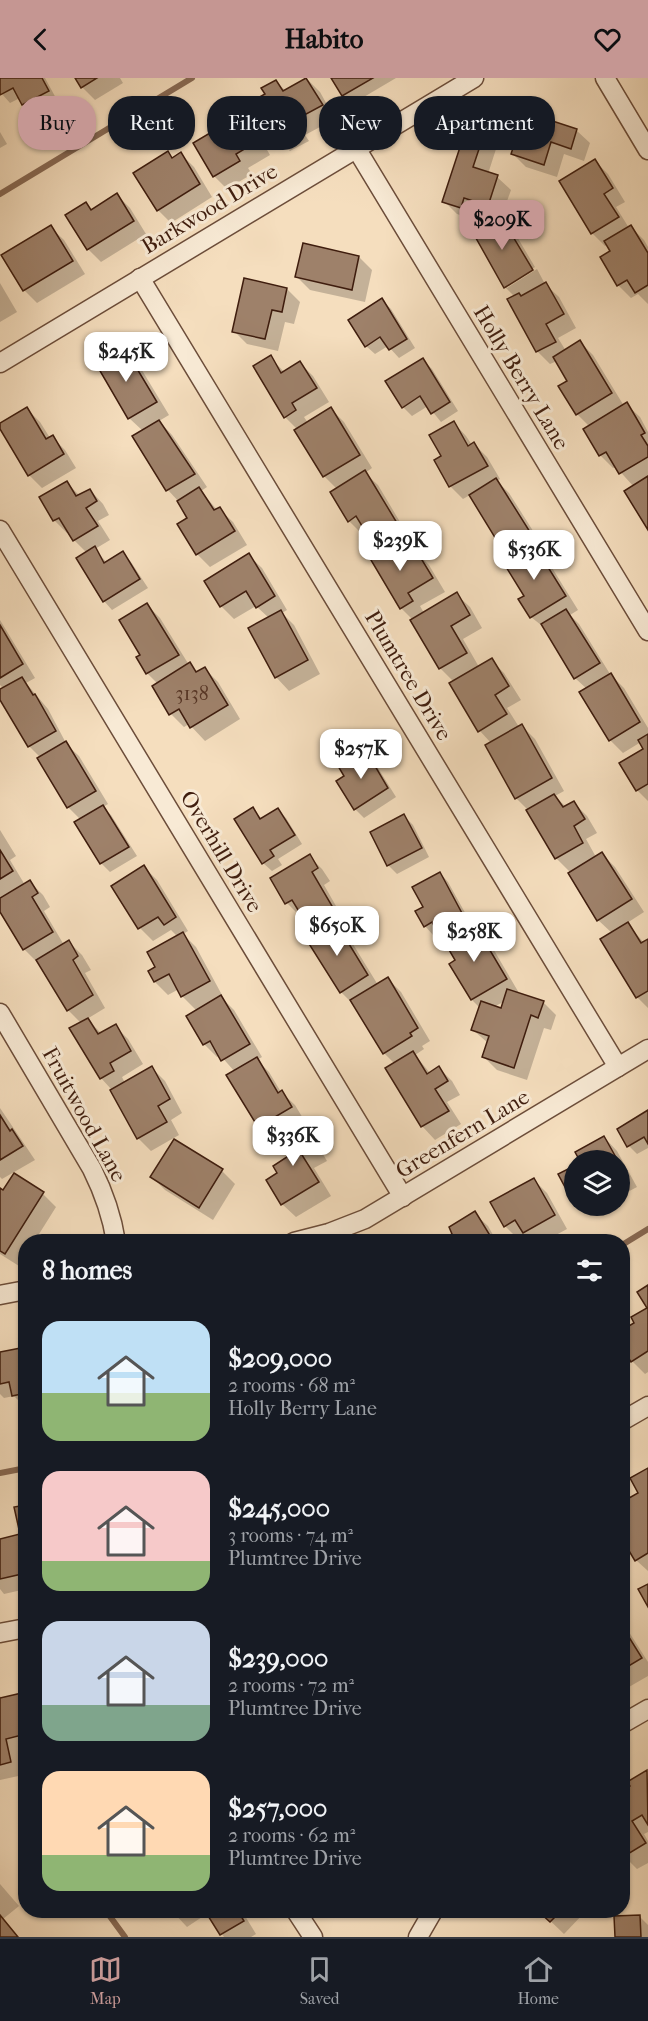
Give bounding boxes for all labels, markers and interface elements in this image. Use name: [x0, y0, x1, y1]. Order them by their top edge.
icon: back: [24, 23, 57, 56]
text: Habito: [285, 23, 363, 55]
icon: heart: [591, 23, 624, 56]
chip: Buy: [18, 96, 96, 150]
chip: Rent: [108, 96, 195, 150]
chip: Filters: [207, 96, 307, 150]
chip: New: [319, 96, 402, 150]
chip: Apartment: [414, 96, 555, 150]
street label: Barkwood Drive: [137, 158, 282, 260]
pin: $209K: [460, 200, 544, 251]
text: $209K: [473, 208, 531, 231]
street label: Holly Berry Lane: [468, 301, 574, 454]
pin: $245K: [84, 332, 168, 383]
text: $245K: [98, 340, 154, 363]
pin: $239K: [358, 521, 442, 572]
text: $239K: [373, 529, 427, 552]
pin: $536K: [492, 530, 576, 581]
text: $536K: [507, 538, 561, 561]
street label: Plumtree Drive: [359, 606, 457, 745]
house number: 3138: [175, 682, 209, 705]
pin: $257K: [319, 729, 403, 780]
text: $257K: [334, 737, 388, 760]
street label: Overhill Drive: [175, 786, 268, 917]
pin: $650K: [295, 906, 379, 957]
pin: $258K: [432, 912, 516, 963]
text: $650K: [309, 914, 365, 937]
text: $258K: [447, 920, 501, 943]
street label: Fruitwood Lane: [36, 1043, 132, 1186]
street label: Greenfern Lane: [391, 1084, 534, 1184]
pin: $336K: [251, 1116, 335, 1167]
text: $336K: [267, 1124, 319, 1147]
map controls: [564, 1150, 630, 1216]
button: layers: [564, 1150, 630, 1216]
icon: filters: [573, 1254, 606, 1287]
text: 8 homes: [42, 1255, 132, 1286]
text: $209,000: [228, 1343, 332, 1374]
icon: home: [90, 1345, 162, 1417]
text: 2 rooms · 68 m²: [228, 1374, 355, 1397]
text: Holly Berry Lane: [228, 1397, 377, 1420]
text: $245,000: [228, 1493, 330, 1524]
icon: home: [90, 1495, 162, 1567]
text: 3 rooms · 74 m²: [228, 1524, 353, 1547]
text: Plumtree Drive: [228, 1547, 362, 1570]
text: $239,000: [228, 1643, 328, 1674]
icon: home: [90, 1645, 162, 1717]
text: 2 rooms · 72 m²: [228, 1674, 354, 1697]
text: Plumtree Drive: [228, 1697, 362, 1720]
text: $257,000: [228, 1793, 327, 1824]
icon: home: [90, 1795, 162, 1867]
text: 2 rooms · 62 m²: [228, 1824, 355, 1847]
text: Plumtree Drive: [228, 1847, 362, 1870]
tab: Map: [89, 1953, 122, 2008]
tab: Saved: [300, 1953, 340, 2008]
tab: Home: [517, 1953, 559, 2008]

